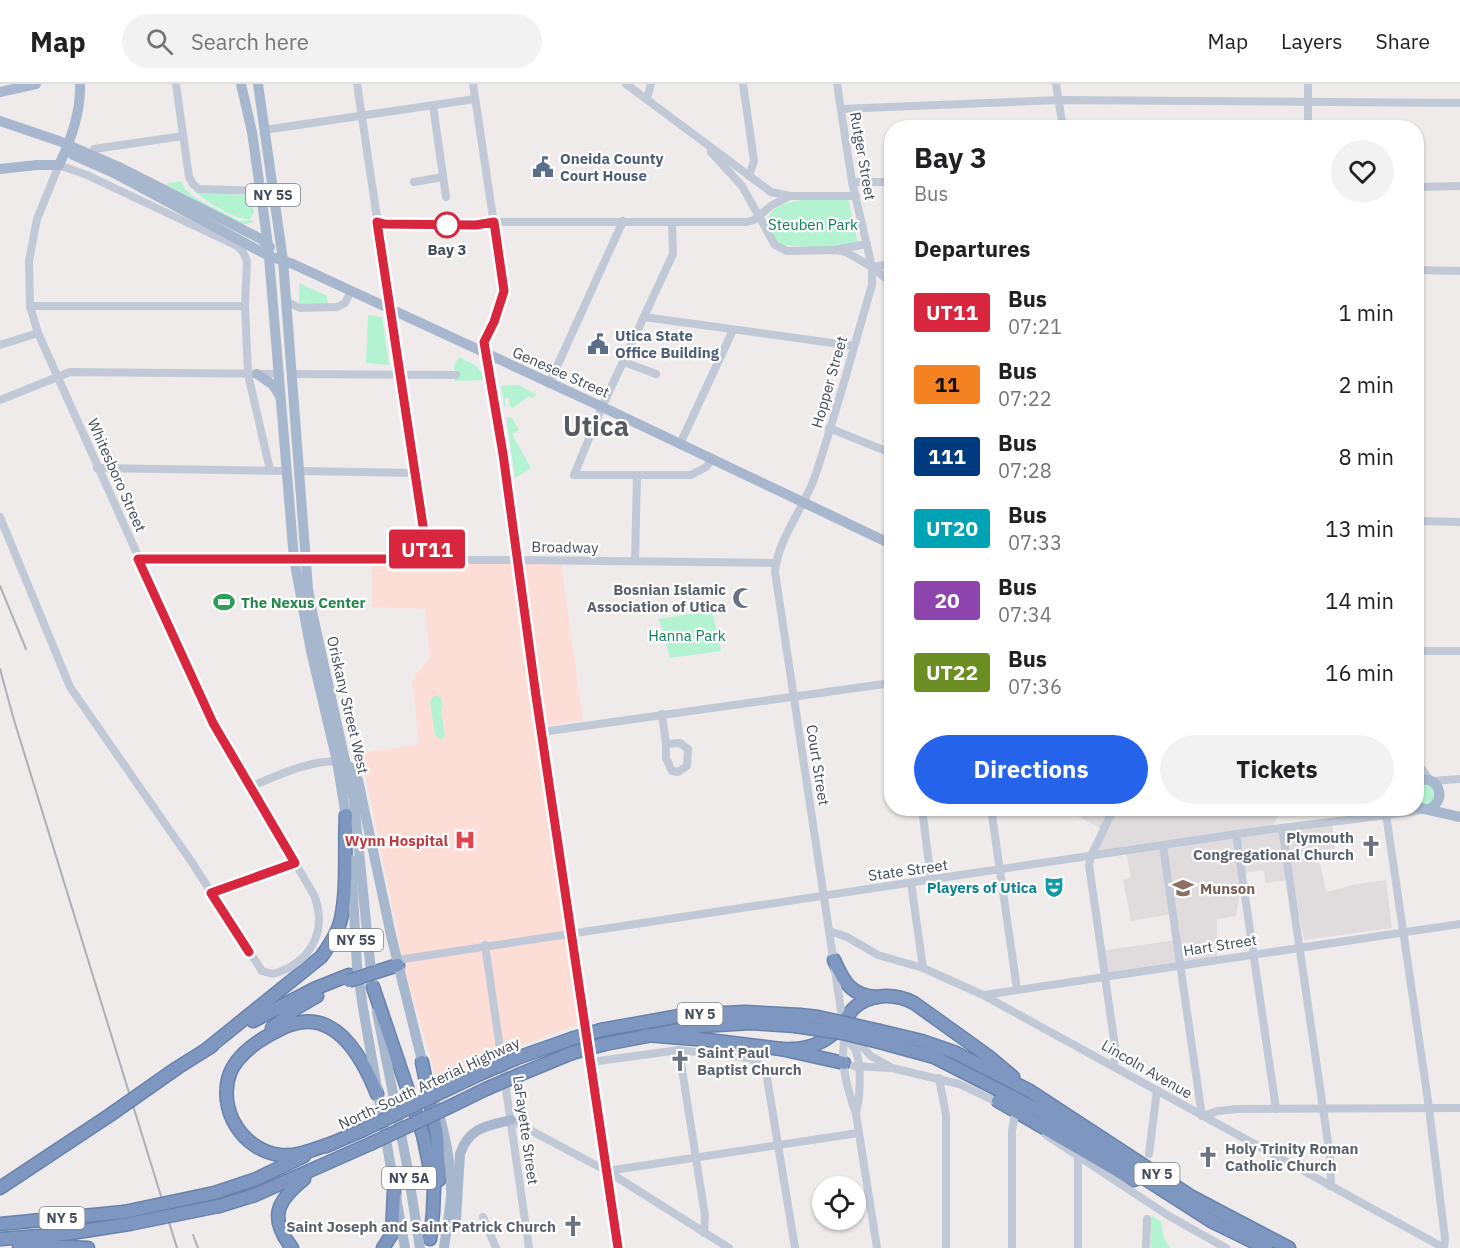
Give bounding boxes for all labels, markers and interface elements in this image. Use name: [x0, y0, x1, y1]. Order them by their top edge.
search box: [122, 14, 542, 68]
text: Map: [30, 23, 86, 60]
icon: search: [143, 25, 176, 58]
text: Search here: [191, 27, 309, 56]
text: Map: [1208, 27, 1248, 55]
text: Layers: [1281, 27, 1343, 55]
text: Share: [1376, 27, 1430, 55]
street label: Rutger Street: [846, 110, 880, 202]
text: Bay 3: [914, 139, 987, 176]
button: heart: [1331, 140, 1394, 203]
place label: Oneida County Court House: [560, 149, 663, 185]
public building icon: Oneida County Court House: [531, 155, 555, 179]
text: Bus: [914, 180, 948, 207]
road number: NY 5S: [246, 184, 300, 206]
marker: Bay 3: [434, 212, 460, 238]
park label: Steuben Park: [768, 215, 858, 234]
text: Departures: [914, 234, 1030, 263]
place label: Bay 3: [428, 240, 466, 259]
text: Bus: [1008, 284, 1047, 313]
text: UT11: [926, 298, 978, 326]
text: 1 min: [1338, 298, 1394, 327]
text: 07:21: [1008, 313, 1062, 340]
place label: Utica State Office Building: [615, 326, 720, 362]
public building icon: Utica State Office Building: [586, 332, 610, 356]
street label: Hopper Street: [807, 334, 851, 430]
street label: Genesee Street: [510, 342, 612, 402]
text: Bus: [998, 356, 1037, 385]
text: 11: [934, 370, 960, 398]
text: 2 min: [1338, 370, 1394, 399]
text: 07:22: [998, 385, 1052, 412]
district label: Utica: [563, 408, 629, 443]
street label: Whitesboro Street: [84, 415, 150, 535]
text: Bus: [998, 428, 1037, 457]
text: 111: [928, 442, 966, 470]
text: 8 min: [1338, 442, 1394, 471]
text: 07:28: [998, 457, 1052, 484]
text: Bus: [1008, 500, 1047, 529]
text: UT20: [926, 514, 978, 542]
text: 13 min: [1325, 514, 1394, 543]
text: 07:33: [1008, 529, 1062, 556]
line badge: UT11: [385, 530, 469, 568]
text: UT11: [401, 535, 453, 563]
street label: Broadway: [531, 537, 599, 557]
text: Bus: [998, 572, 1037, 601]
place label: Bosnian Islamic Association of Utica: [587, 580, 726, 616]
mosque icon: Bosnian Islamic Association of Utica: [731, 586, 755, 610]
text: 20: [934, 586, 960, 614]
text: 14 min: [1325, 586, 1394, 615]
sports icon: The Nexus Center: [212, 590, 236, 614]
place label: The Nexus Center: [241, 593, 365, 612]
text: 07:34: [998, 601, 1052, 628]
park label: Hanna Park: [648, 626, 726, 645]
street label: Oriskany Street West: [323, 634, 373, 776]
text: Bus: [1008, 644, 1047, 673]
text: UT22: [926, 658, 978, 686]
text: 16 min: [1325, 658, 1394, 687]
text: 07:36: [1008, 673, 1062, 700]
street label: Court Street: [802, 723, 834, 807]
button: Directions: [914, 735, 1148, 804]
button: Tickets: [1160, 735, 1394, 804]
hospital icon: Wynn Hospital: [453, 828, 477, 852]
place label: Plymouth Congregational Church: [1193, 828, 1354, 864]
place label: Wynn Hospital: [345, 831, 448, 850]
church icon: Plymouth Congregational Church: [1359, 834, 1383, 858]
street label: State Street: [867, 855, 949, 885]
theatre icon: Players of Utica: [1042, 875, 1066, 899]
school or university icon: Munson: [1171, 876, 1195, 900]
place label: Players of Utica: [927, 878, 1037, 897]
place label: Munson: [1200, 879, 1255, 898]
road number: NY 5S: [329, 929, 383, 951]
street label: Hart Street: [1182, 930, 1258, 960]
road number: NY 5: [678, 1003, 722, 1025]
street label: North-South Arterial Highway: [335, 1032, 523, 1133]
street label: Lincoln Avenue: [1098, 1035, 1196, 1103]
place label: Saint Paul Baptist Church: [697, 1043, 802, 1079]
church icon: Saint Paul Baptist Church: [668, 1049, 692, 1073]
street label: LaFayette Street: [509, 1074, 543, 1186]
place label: Holy Trinity Roman Catholic Church: [1225, 1139, 1359, 1175]
church icon: Holy Trinity Roman Catholic Church: [1196, 1145, 1220, 1169]
road number: NY 5: [1134, 1163, 1180, 1185]
road number: NY 5A: [382, 1167, 436, 1189]
map controls: [812, 1176, 866, 1230]
button: locate: [812, 1176, 866, 1230]
road number: NY 5: [40, 1207, 84, 1229]
church icon: Saint Joseph and Saint Patrick Church: [561, 1214, 585, 1238]
place label: Saint Joseph and Saint Patrick Church: [286, 1217, 556, 1236]

